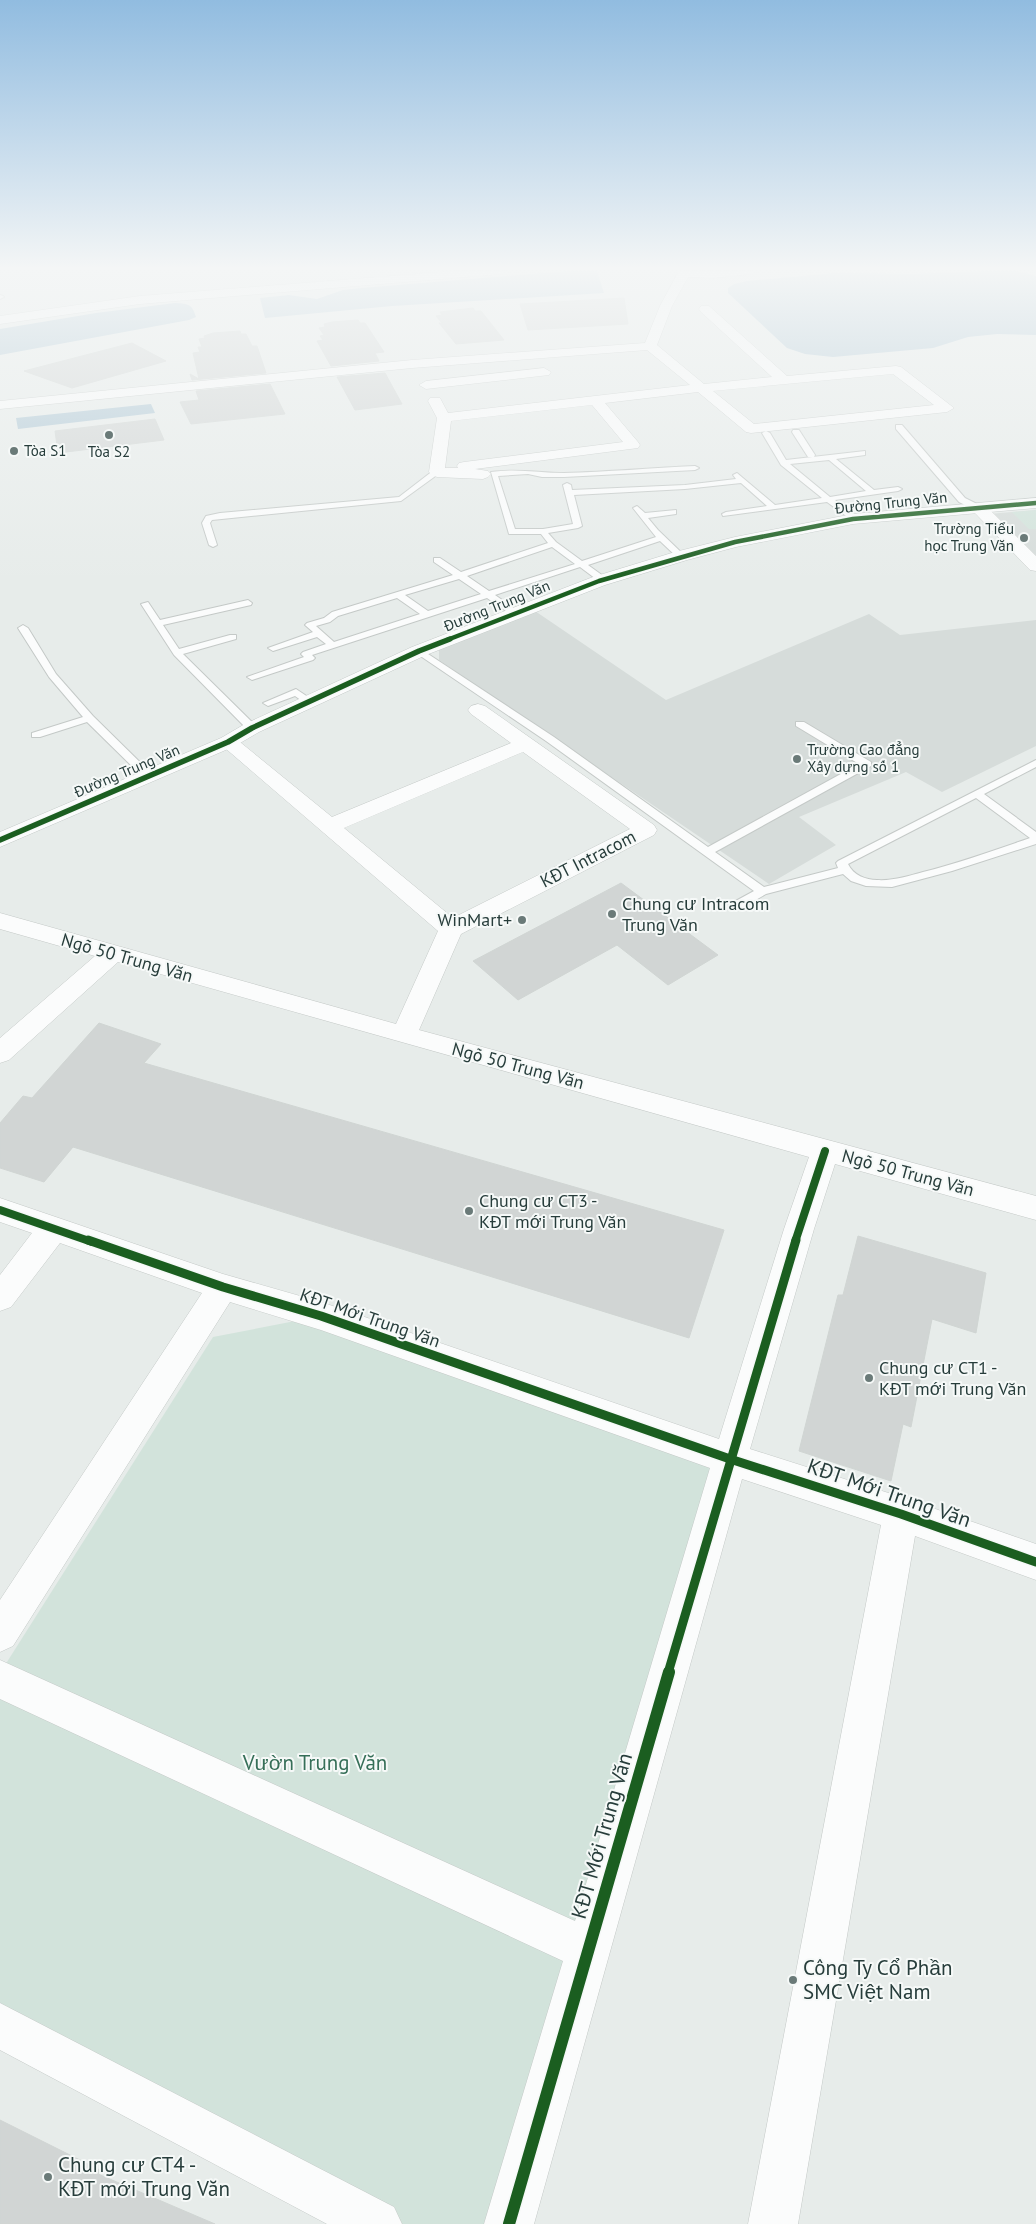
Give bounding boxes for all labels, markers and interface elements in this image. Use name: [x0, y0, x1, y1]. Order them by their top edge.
marker: Tòa S2: [103, 429, 115, 441]
place label: Tòa S1: [24, 441, 66, 460]
place label: Tòa S2: [88, 442, 130, 461]
marker: Tòa S1: [8, 445, 20, 457]
street label: Đường Trung Văn: [833, 487, 948, 518]
place label: Trường Tiểu học Trung Văn: [924, 519, 1014, 555]
marker: Trường Tiểu học Trung Văn: [1018, 532, 1030, 544]
street label: Đường Trung Văn: [440, 576, 553, 636]
street label: Đường Trung Văn: [70, 740, 182, 802]
place label: Trường Cao đẳng Xây dựng số 1: [807, 740, 920, 776]
marker: Trường Cao đẳng Xây dựng số 1: [791, 753, 803, 765]
street label: KĐT Intracom: [536, 825, 639, 892]
place label: Chung cư Intracom Trung Văn: [622, 892, 769, 936]
place label: WinMart+: [437, 908, 512, 931]
marker: Chung cư Intracom Trung Văn: [606, 908, 618, 920]
marker: WinMart+: [516, 914, 528, 926]
street label: Ngõ 50 Trung Văn: [59, 928, 196, 987]
street label: Ngõ 50 Trung Văn: [449, 1037, 587, 1094]
street label: Ngõ 50 Trung Văn: [839, 1144, 977, 1201]
place label: Chung cư CT3 - KĐT mới Trung Văn: [479, 1189, 626, 1233]
marker: Chung cư CT3 - KĐT mới Trung Văn: [463, 1205, 475, 1217]
street label: KĐT Mới Trung Văn: [297, 1283, 443, 1352]
place label: Chung cư CT1 - KĐT mới Trung Văn: [879, 1356, 1026, 1400]
marker: Chung cư CT1 - KĐT mới Trung Văn: [863, 1372, 875, 1384]
street label: KĐT Mới Trung Văn: [804, 1452, 975, 1533]
park label: Vườn Trung Văn: [242, 1749, 387, 1776]
street label: KĐT Mới Trung Văn: [565, 1750, 638, 1922]
place label: Công Ty Cổ Phần SMC Việt Nam: [803, 1954, 953, 2005]
marker: Công Ty Cổ Phần SMC Việt Nam: [787, 1974, 799, 1986]
place label: Chung cư CT4 - KĐT mới Trung Văn: [58, 2151, 230, 2202]
marker: Chung cư CT4 - KĐT mới Trung Văn: [42, 2171, 54, 2183]

